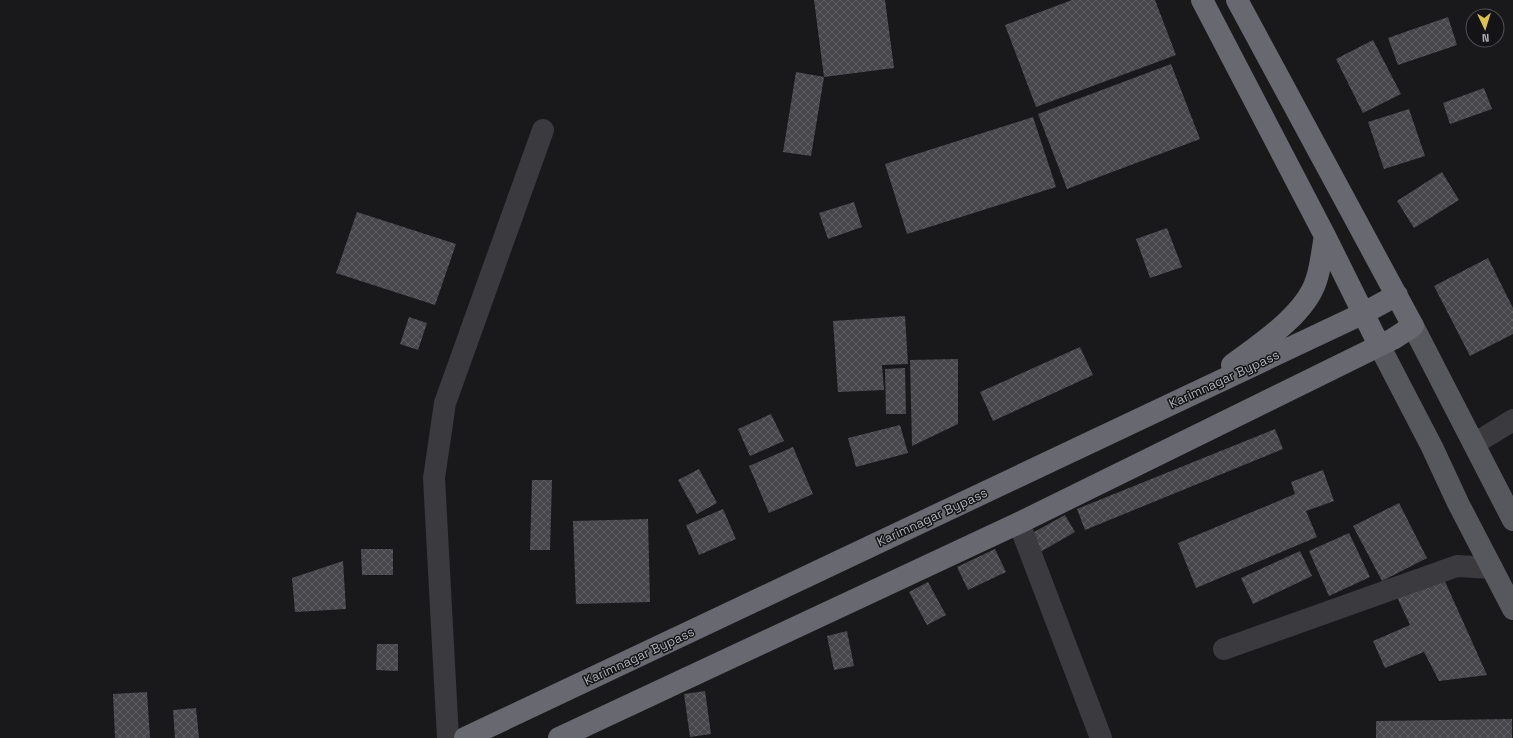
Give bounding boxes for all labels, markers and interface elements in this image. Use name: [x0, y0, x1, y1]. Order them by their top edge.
north arrow: [1465, 8, 1505, 48]
text: N: [1482, 31, 1490, 45]
street label: Karimnagar Bypass: [1166, 346, 1282, 412]
street label: Karimnagar Bypass: [874, 484, 990, 550]
street label: Karimnagar Bypass: [581, 623, 697, 689]

